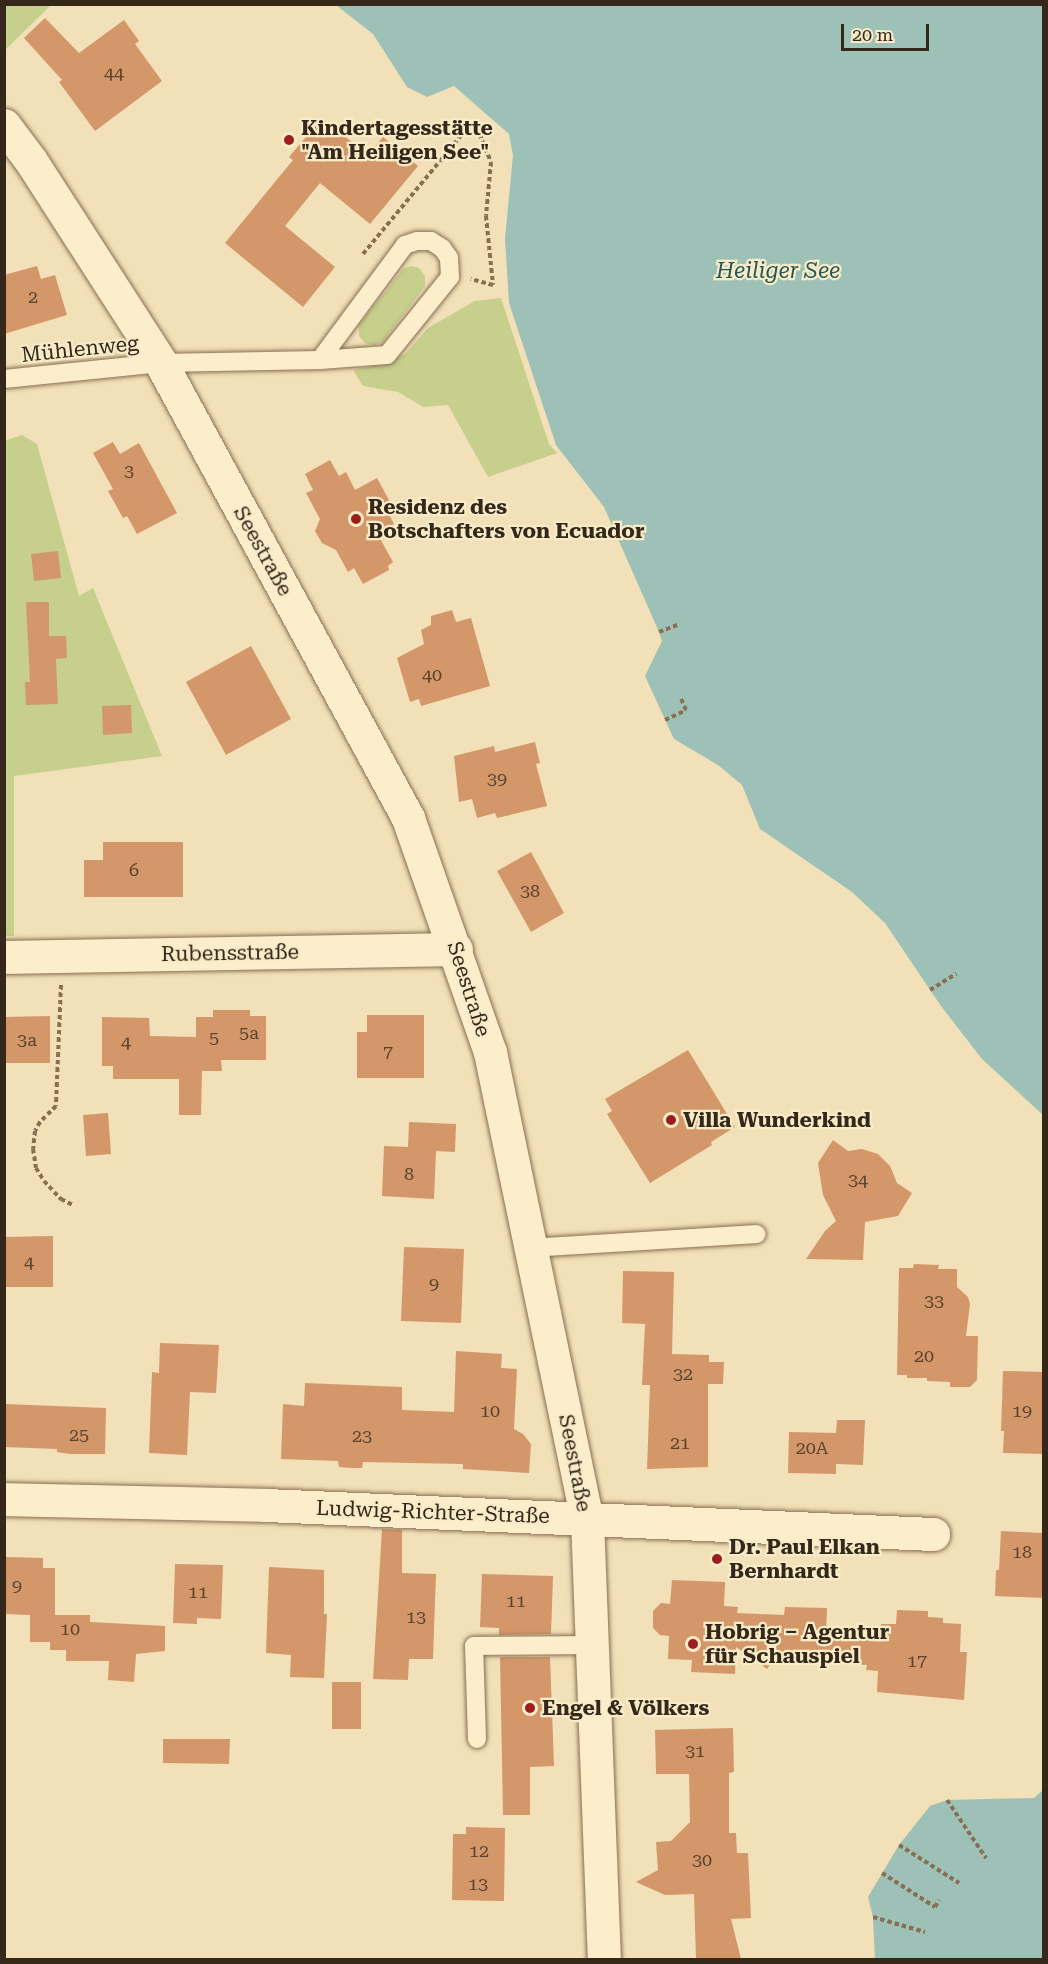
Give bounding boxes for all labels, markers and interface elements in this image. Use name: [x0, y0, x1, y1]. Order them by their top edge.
scale bar: [844, 12, 932, 50]
text: 20 m: [852, 24, 893, 45]
house number: 44: [104, 62, 124, 84]
place label: Kindertagesstätte "Am Heiligen See": [301, 115, 493, 165]
marker: Kindertagesstätte "Am Heiligen See": [282, 133, 296, 147]
water label: Heiliger See: [716, 258, 840, 284]
house number: 2: [28, 286, 38, 308]
street label: Mühlenweg: [20, 330, 140, 368]
house number: 3: [124, 460, 134, 482]
place label: Residenz des Botschafters von Ecuador: [368, 494, 644, 544]
street label: Seestraße: [228, 502, 298, 600]
marker: Residenz des Botschafters von Ecuador: [349, 512, 363, 526]
house number: 40: [422, 664, 442, 686]
house number: 39: [487, 768, 507, 790]
house number: 6: [129, 859, 139, 881]
house number: 38: [520, 880, 540, 902]
street label: Seestraße: [442, 938, 496, 1040]
street label: Rubensstraße: [161, 939, 299, 967]
house number: 5a: [239, 1022, 259, 1044]
house number: 5: [209, 1027, 219, 1049]
house number: 3a: [17, 1029, 37, 1051]
house number: 4: [121, 1031, 131, 1053]
house number: 7: [383, 1041, 393, 1063]
place label: Villa Wunderkind: [683, 1107, 871, 1133]
marker: Villa Wunderkind: [664, 1113, 678, 1127]
house number: 8: [404, 1163, 414, 1185]
house number: 34: [848, 1169, 868, 1191]
house number: 4: [24, 1251, 34, 1273]
house number: 9: [429, 1273, 439, 1295]
house number: 33: [924, 1290, 944, 1312]
house number: 20: [914, 1345, 934, 1367]
house number: 32: [673, 1363, 693, 1385]
house number: 10: [480, 1400, 500, 1422]
house number: 19: [1012, 1400, 1032, 1422]
street label: Seestraße: [553, 1412, 597, 1514]
house number: 25: [69, 1424, 89, 1446]
house number: 23: [352, 1425, 372, 1447]
house number: 21: [670, 1432, 690, 1454]
house number: 20A: [796, 1437, 828, 1459]
street label: Ludwig-Richter-Straße: [316, 1495, 550, 1529]
place label: Dr. Paul Elkan Bernhardt: [729, 1534, 880, 1584]
house number: 18: [1012, 1541, 1032, 1563]
marker: Dr. Paul Elkan Bernhardt: [710, 1552, 724, 1566]
house number: 9: [12, 1575, 22, 1597]
house number: 11: [188, 1581, 208, 1603]
house number: 11: [506, 1590, 526, 1612]
house number: 13: [406, 1606, 426, 1628]
house number: 10: [60, 1618, 80, 1640]
place label: Hobrig – Agentur für Schauspiel: [705, 1619, 889, 1669]
marker: Hobrig – Agentur für Schauspiel: [686, 1637, 700, 1651]
house number: 17: [907, 1650, 927, 1672]
place label: Engel & Völkers: [542, 1695, 709, 1721]
marker: Engel & Völkers: [523, 1701, 537, 1715]
house number: 31: [685, 1740, 705, 1762]
house number: 12: [469, 1840, 489, 1862]
house number: 30: [692, 1849, 712, 1871]
house number: 13: [468, 1873, 488, 1895]

